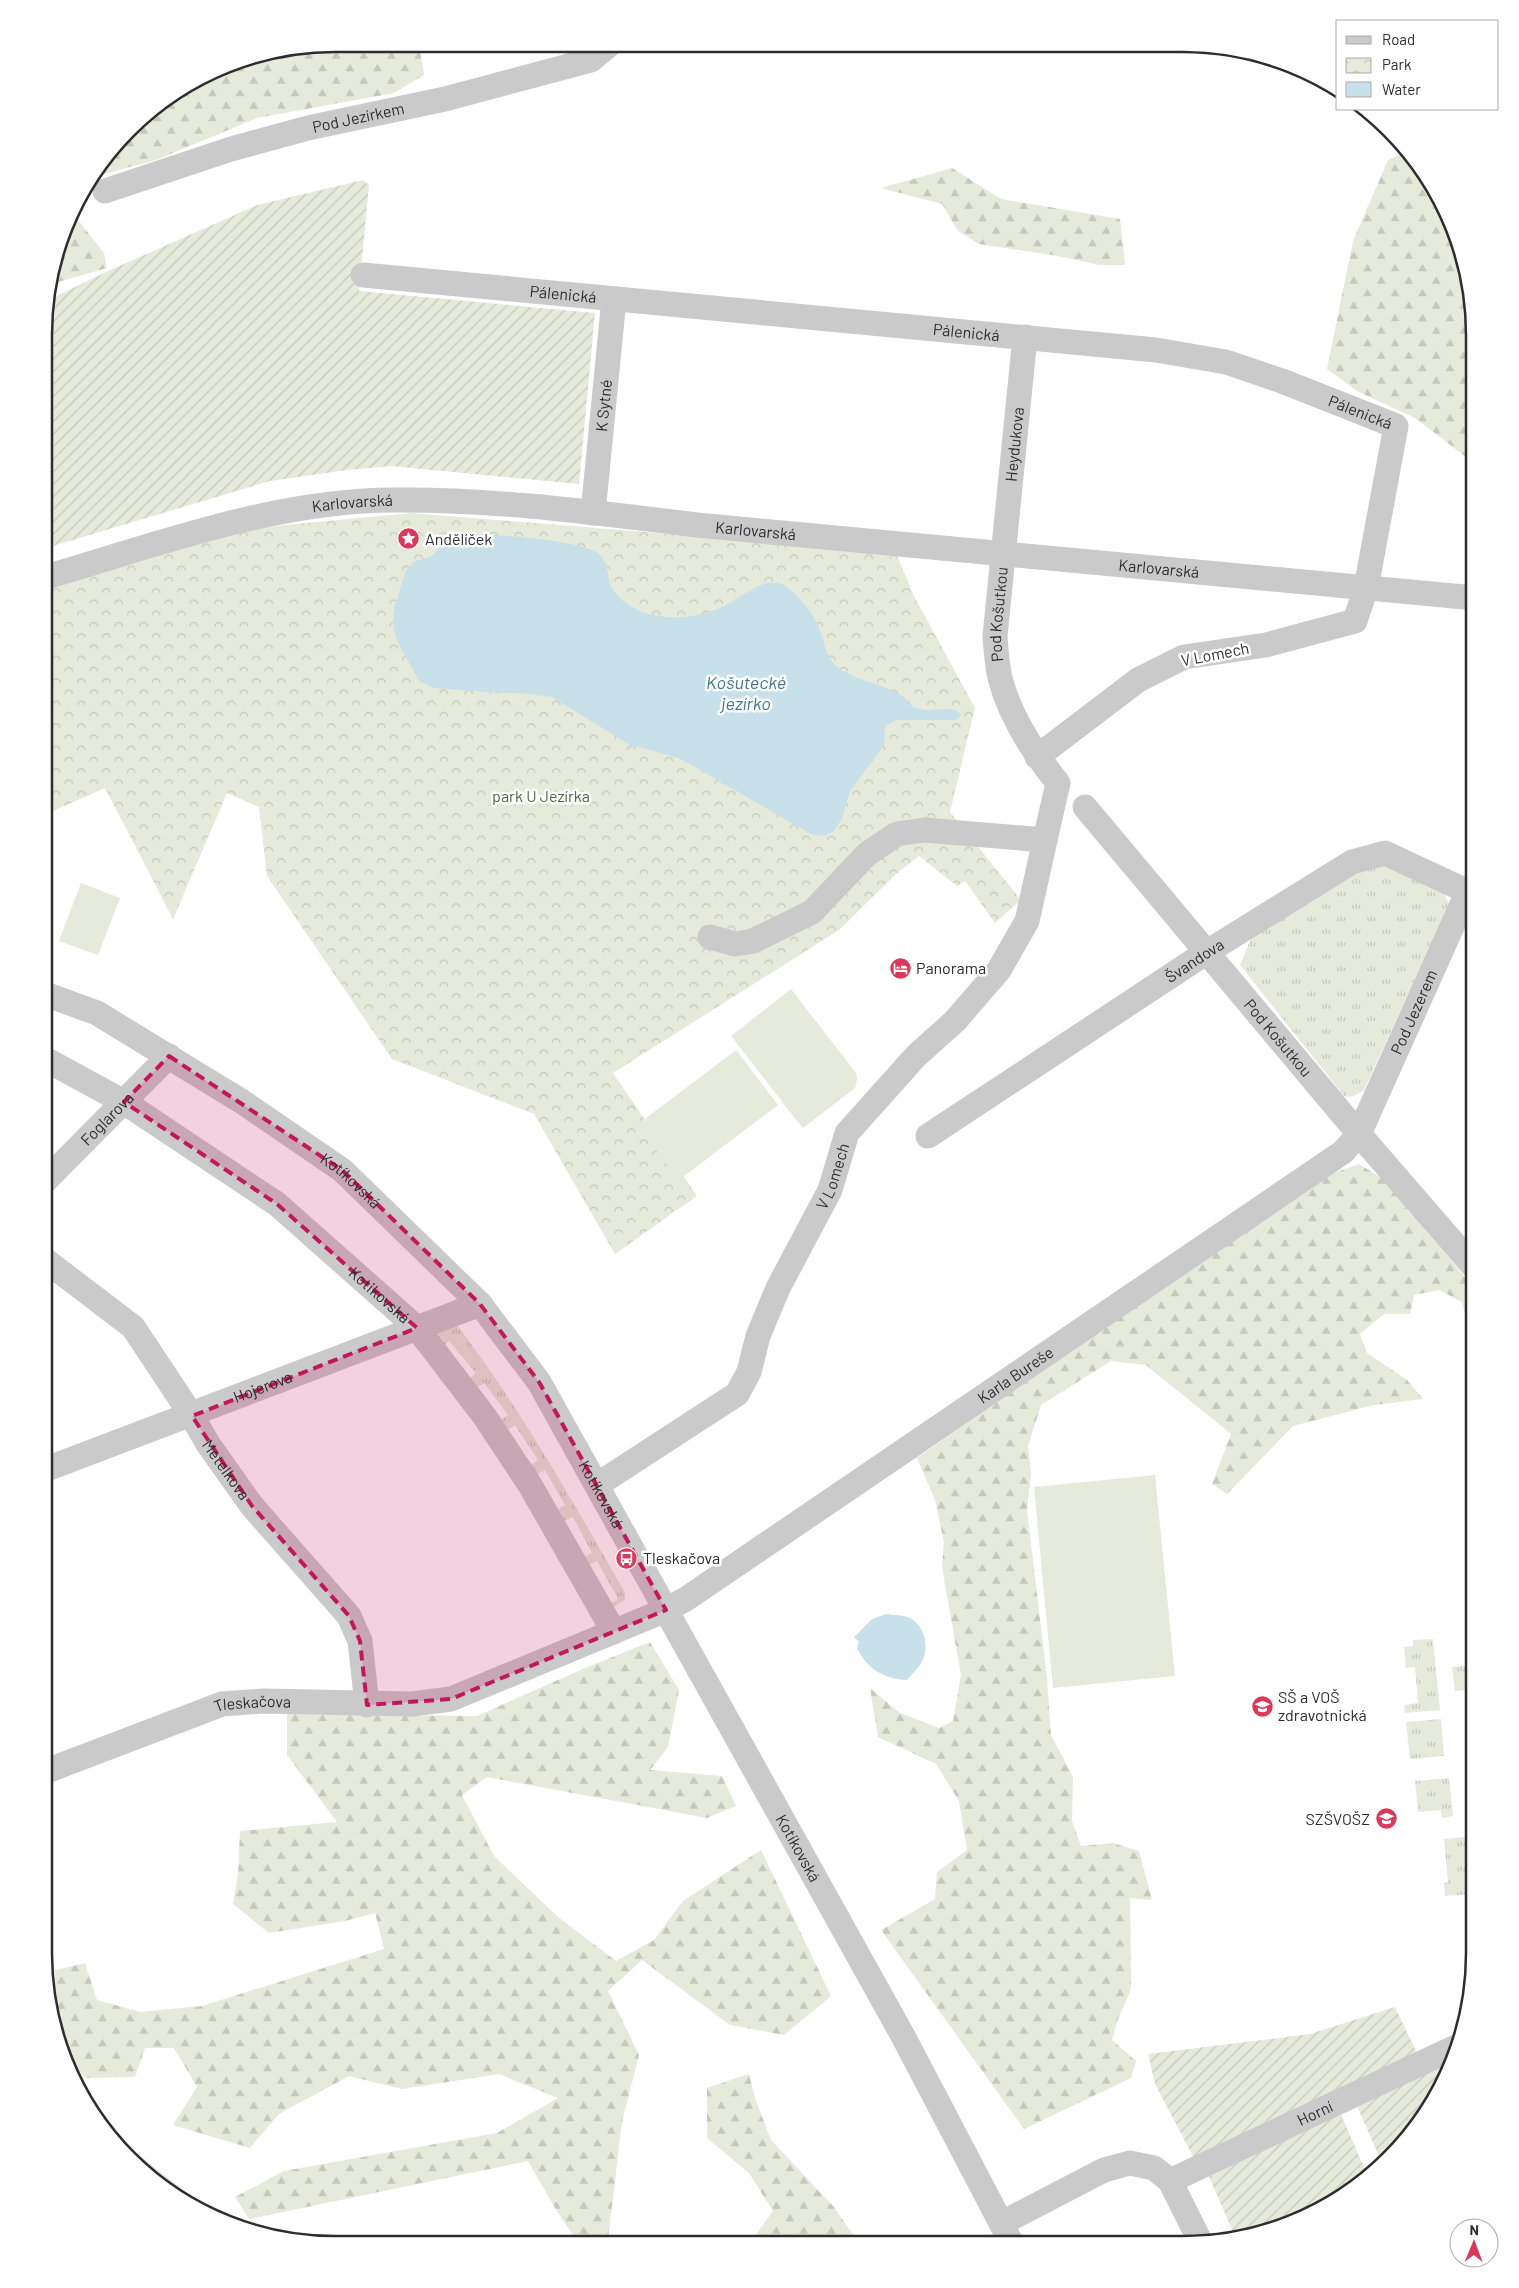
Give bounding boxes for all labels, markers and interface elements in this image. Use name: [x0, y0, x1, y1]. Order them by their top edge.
legend: [1336, 20, 1499, 110]
text: Road: [1382, 30, 1415, 48]
text: Park: [1382, 55, 1412, 73]
text: Water: [1382, 80, 1421, 98]
street label: Pod Jezírkem: [310, 98, 406, 136]
street label: Pálenická: [529, 281, 597, 306]
street label: Pálenická: [932, 319, 1001, 344]
street label: K Sytné: [591, 378, 615, 433]
street label: Pálenická: [1326, 390, 1395, 433]
street label: Heydukova: [1001, 406, 1027, 482]
street label: Karlovarská: [311, 490, 393, 515]
street label: Karlovarská: [715, 517, 797, 543]
place icon: Andělíček: [397, 527, 421, 551]
place label: Andělíček: [425, 529, 492, 548]
street label: Karlovarská: [1118, 555, 1200, 581]
street label: Pod Košutkou: [985, 566, 1011, 663]
street label: V Lomech: [1179, 638, 1251, 669]
water label: Košutecké jezírko: [706, 671, 786, 714]
park label: park U Jezírka: [492, 786, 590, 805]
street label: Švandova: [1161, 934, 1227, 986]
hotel icon: Panorama: [888, 956, 912, 980]
place label: Panorama: [916, 958, 986, 977]
street label: Pod Jezerem: [1386, 966, 1441, 1057]
street label: Pod Košutkou: [1241, 995, 1317, 1080]
street label: Foglarova: [76, 1088, 137, 1149]
street label: V Lomech: [811, 1141, 852, 1212]
street label: Kotíkovská: [317, 1148, 385, 1212]
street label: Kotikovská: [346, 1263, 414, 1327]
street label: Karla Bureše: [974, 1342, 1057, 1407]
street label: Hojerova: [230, 1366, 295, 1406]
street label: Metelkova: [199, 1435, 254, 1503]
street label: Kotíkovská: [575, 1457, 628, 1531]
bus stop icon: Tleskačova: [615, 1546, 639, 1570]
place label: Tleskačova: [643, 1548, 720, 1567]
place label: SŠ a VOŠ zdravotnická: [1278, 1687, 1367, 1724]
street label: Tleskačova: [211, 1691, 291, 1715]
school or university icon: SŠ a VOŠ zdravotnická: [1250, 1694, 1274, 1718]
school or university icon: SZŠVOŠZ: [1374, 1807, 1398, 1831]
place label: SZŠVOŠZ: [1306, 1809, 1370, 1828]
street label: Kotíkovská: [772, 1811, 825, 1885]
street label: Horní: [1294, 2096, 1336, 2129]
north arrow: [1449, 2218, 1499, 2268]
text: N: [1469, 2221, 1479, 2238]

